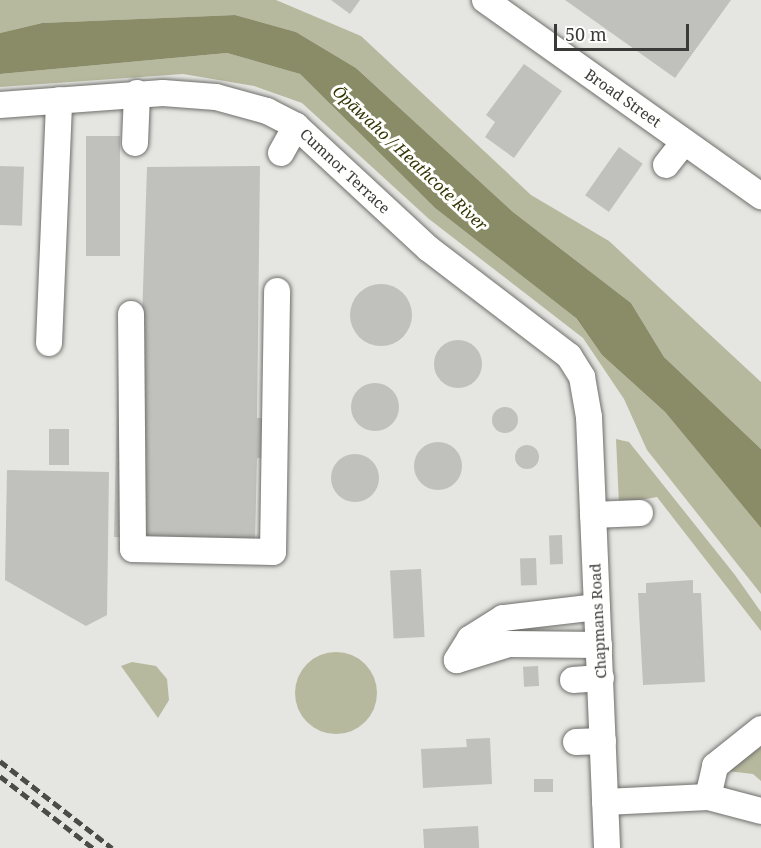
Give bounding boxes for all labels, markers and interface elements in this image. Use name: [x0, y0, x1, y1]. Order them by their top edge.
scale bar: [557, 12, 692, 50]
text: 50 m: [565, 22, 607, 46]
street label: Broad Street: [581, 65, 665, 131]
water label: Ōpāwaho / Heathcote River: [329, 81, 491, 235]
street label: Cumnor Terrace: [296, 125, 394, 217]
street label: Chapmans Road: [586, 563, 610, 679]

